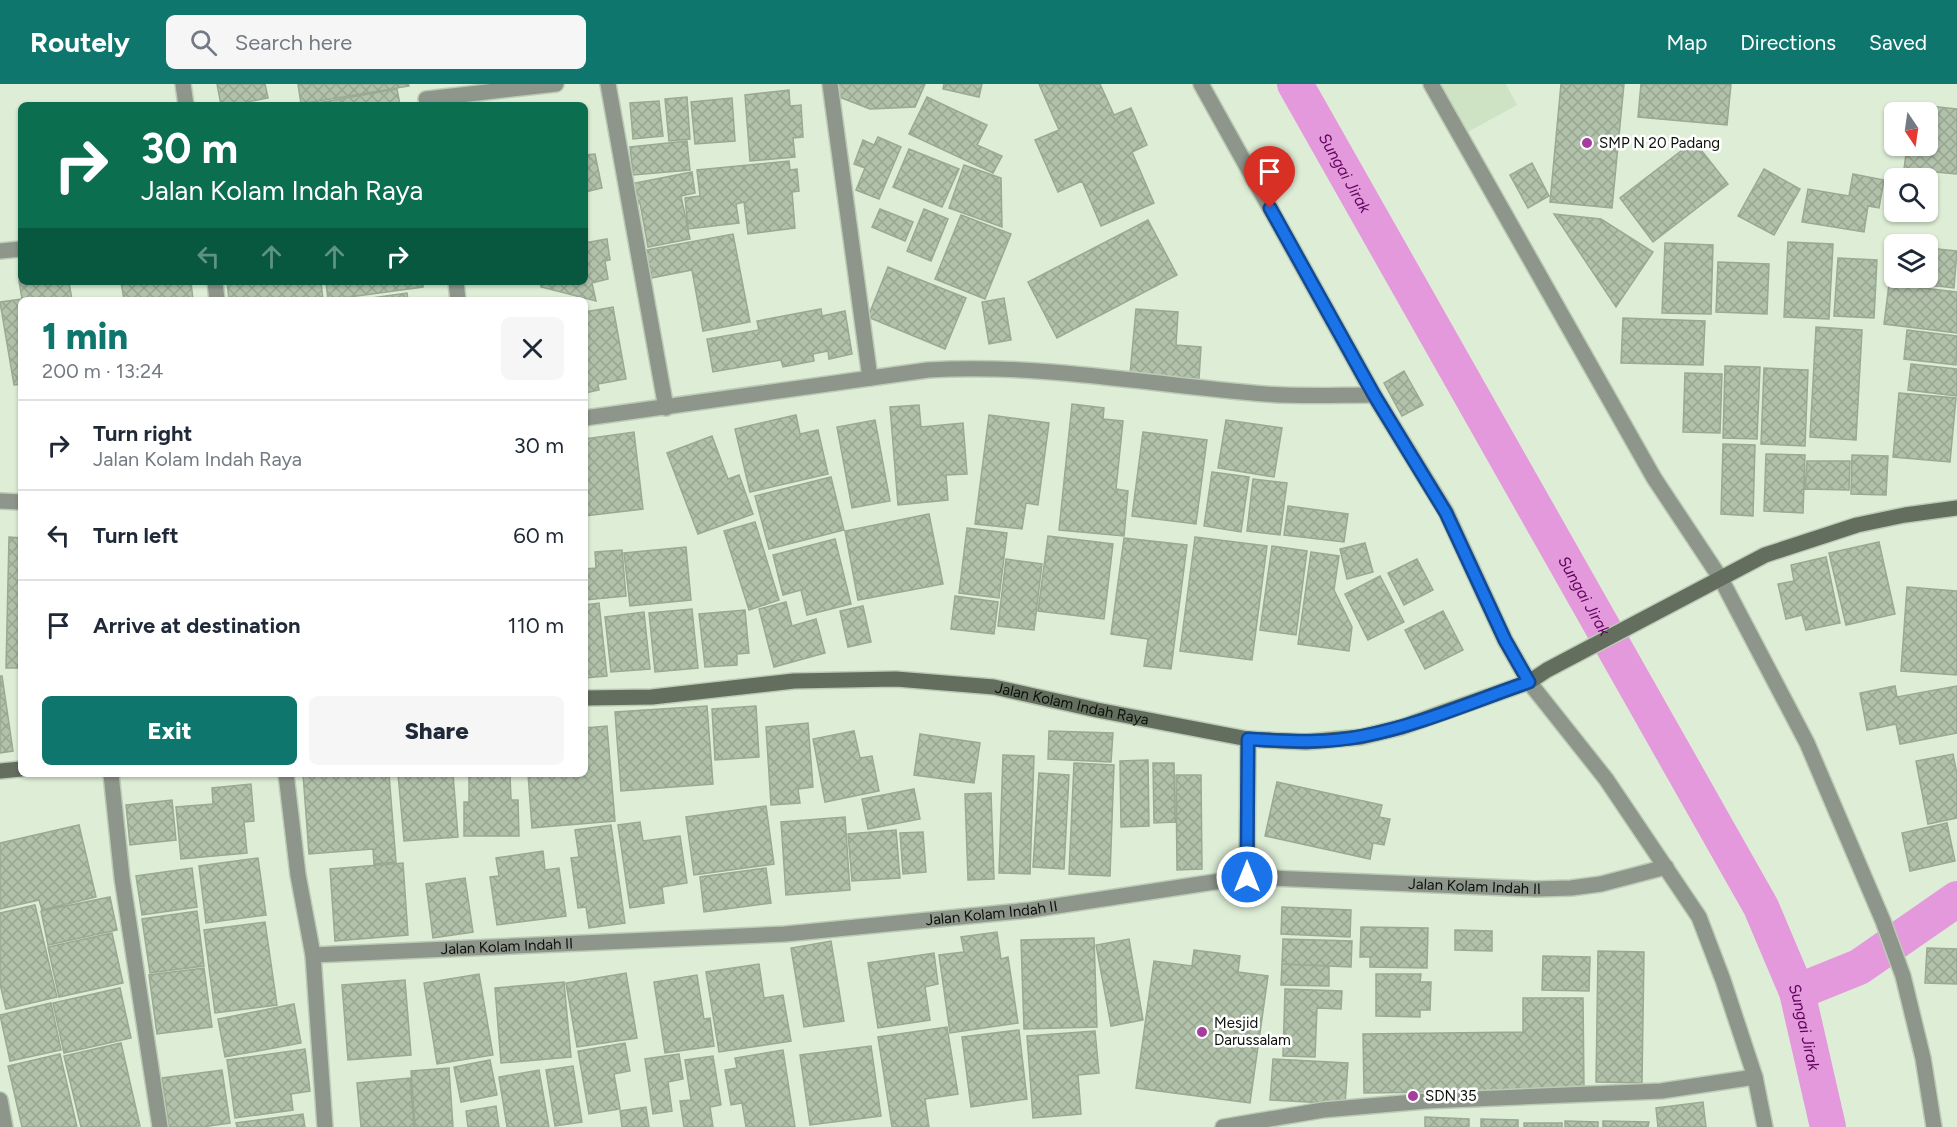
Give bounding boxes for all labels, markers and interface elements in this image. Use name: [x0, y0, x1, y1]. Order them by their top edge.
search box: [166, 15, 586, 69]
text: Routely: [30, 25, 130, 59]
icon: search: [187, 26, 220, 59]
text: Search here: [235, 29, 352, 56]
text: Map: [1666, 30, 1707, 55]
text: Directions: [1740, 30, 1836, 55]
text: Saved: [1869, 30, 1927, 55]
north arrow: [1884, 102, 1938, 156]
map controls: [1884, 102, 1938, 288]
text: 30 m: [141, 123, 238, 174]
icon: right: [42, 126, 120, 204]
water label: Sungai Jirak: [1315, 130, 1376, 217]
place label: SMP N 20 Padang: [1599, 134, 1720, 152]
marker: SMP N 20 Padang: [1580, 136, 1594, 150]
pin: [1244, 146, 1295, 208]
icon: arrive: [1253, 155, 1286, 188]
button: search: [1884, 168, 1938, 222]
text: Jalan Kolam Indah Raya: [141, 174, 423, 207]
button: layers: [1884, 234, 1938, 288]
icon: left: [192, 240, 225, 273]
icon: ahead: [255, 240, 288, 273]
icon: ahead: [318, 240, 351, 273]
icon: right: [381, 240, 414, 273]
text: 1 min: [42, 315, 128, 358]
button: close: [501, 317, 564, 380]
text: 200 m · 13:24: [42, 359, 164, 383]
text: Turn right: [93, 420, 192, 447]
icon: right: [42, 429, 75, 462]
text: 30 m: [514, 432, 564, 459]
text: Jalan Kolam Indah Raya: [93, 447, 302, 471]
icon: left: [42, 519, 75, 552]
text: Turn left: [93, 522, 179, 549]
text: 60 m: [513, 522, 564, 549]
water label: Sungai Jirak: [1554, 553, 1615, 640]
icon: arrive: [42, 609, 75, 642]
text: Arrive at destination: [93, 612, 301, 639]
text: 110 m: [508, 612, 564, 639]
street label: Jalan Kolam Indah Raya: [993, 678, 1150, 729]
button: Exit: [42, 696, 297, 765]
button: Share: [309, 696, 564, 765]
position arrow: [1215, 845, 1279, 909]
street label: Jalan Kolam Indah II: [1408, 875, 1541, 898]
street label: Jalan Kolam Indah II: [925, 897, 1059, 929]
street label: Jalan Kolam Indah II: [440, 934, 574, 958]
water label: Sungai Jirak: [1784, 981, 1824, 1074]
place label: Mesjid Darussalam: [1214, 1014, 1291, 1049]
marker: Mesjid Darussalam: [1195, 1025, 1209, 1039]
place label: SDN 35: [1425, 1087, 1477, 1105]
marker: SDN 35: [1406, 1089, 1420, 1103]

